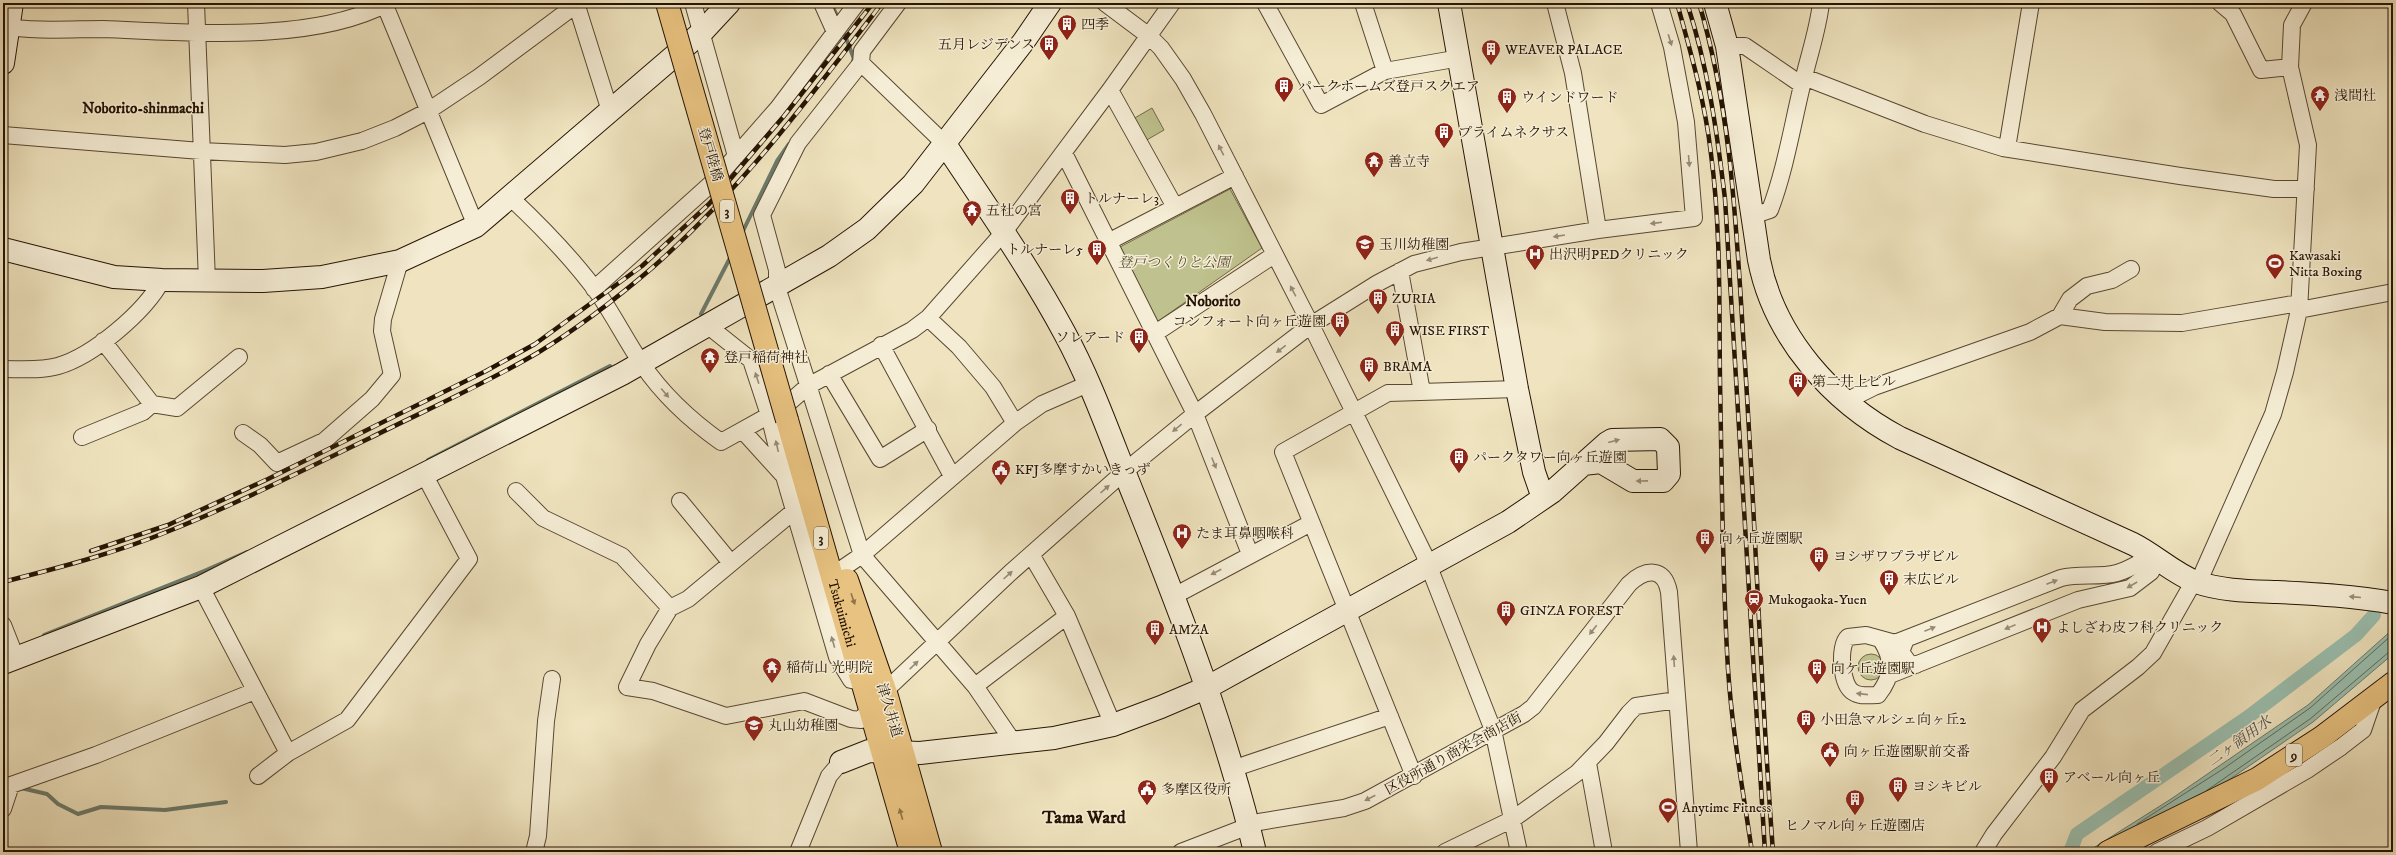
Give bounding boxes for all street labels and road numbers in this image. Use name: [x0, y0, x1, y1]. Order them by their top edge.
street label: 登戸陸橋: [694, 125, 726, 184]
road number: 3: [720, 200, 734, 222]
road number: 3: [814, 527, 828, 549]
street label: Tsukuimichi: [823, 578, 860, 650]
street label: 津久井道: [872, 681, 906, 740]
street label: 区役所通り商栄会商店街: [1382, 709, 1525, 799]
road number: 9: [2286, 744, 2302, 766]

